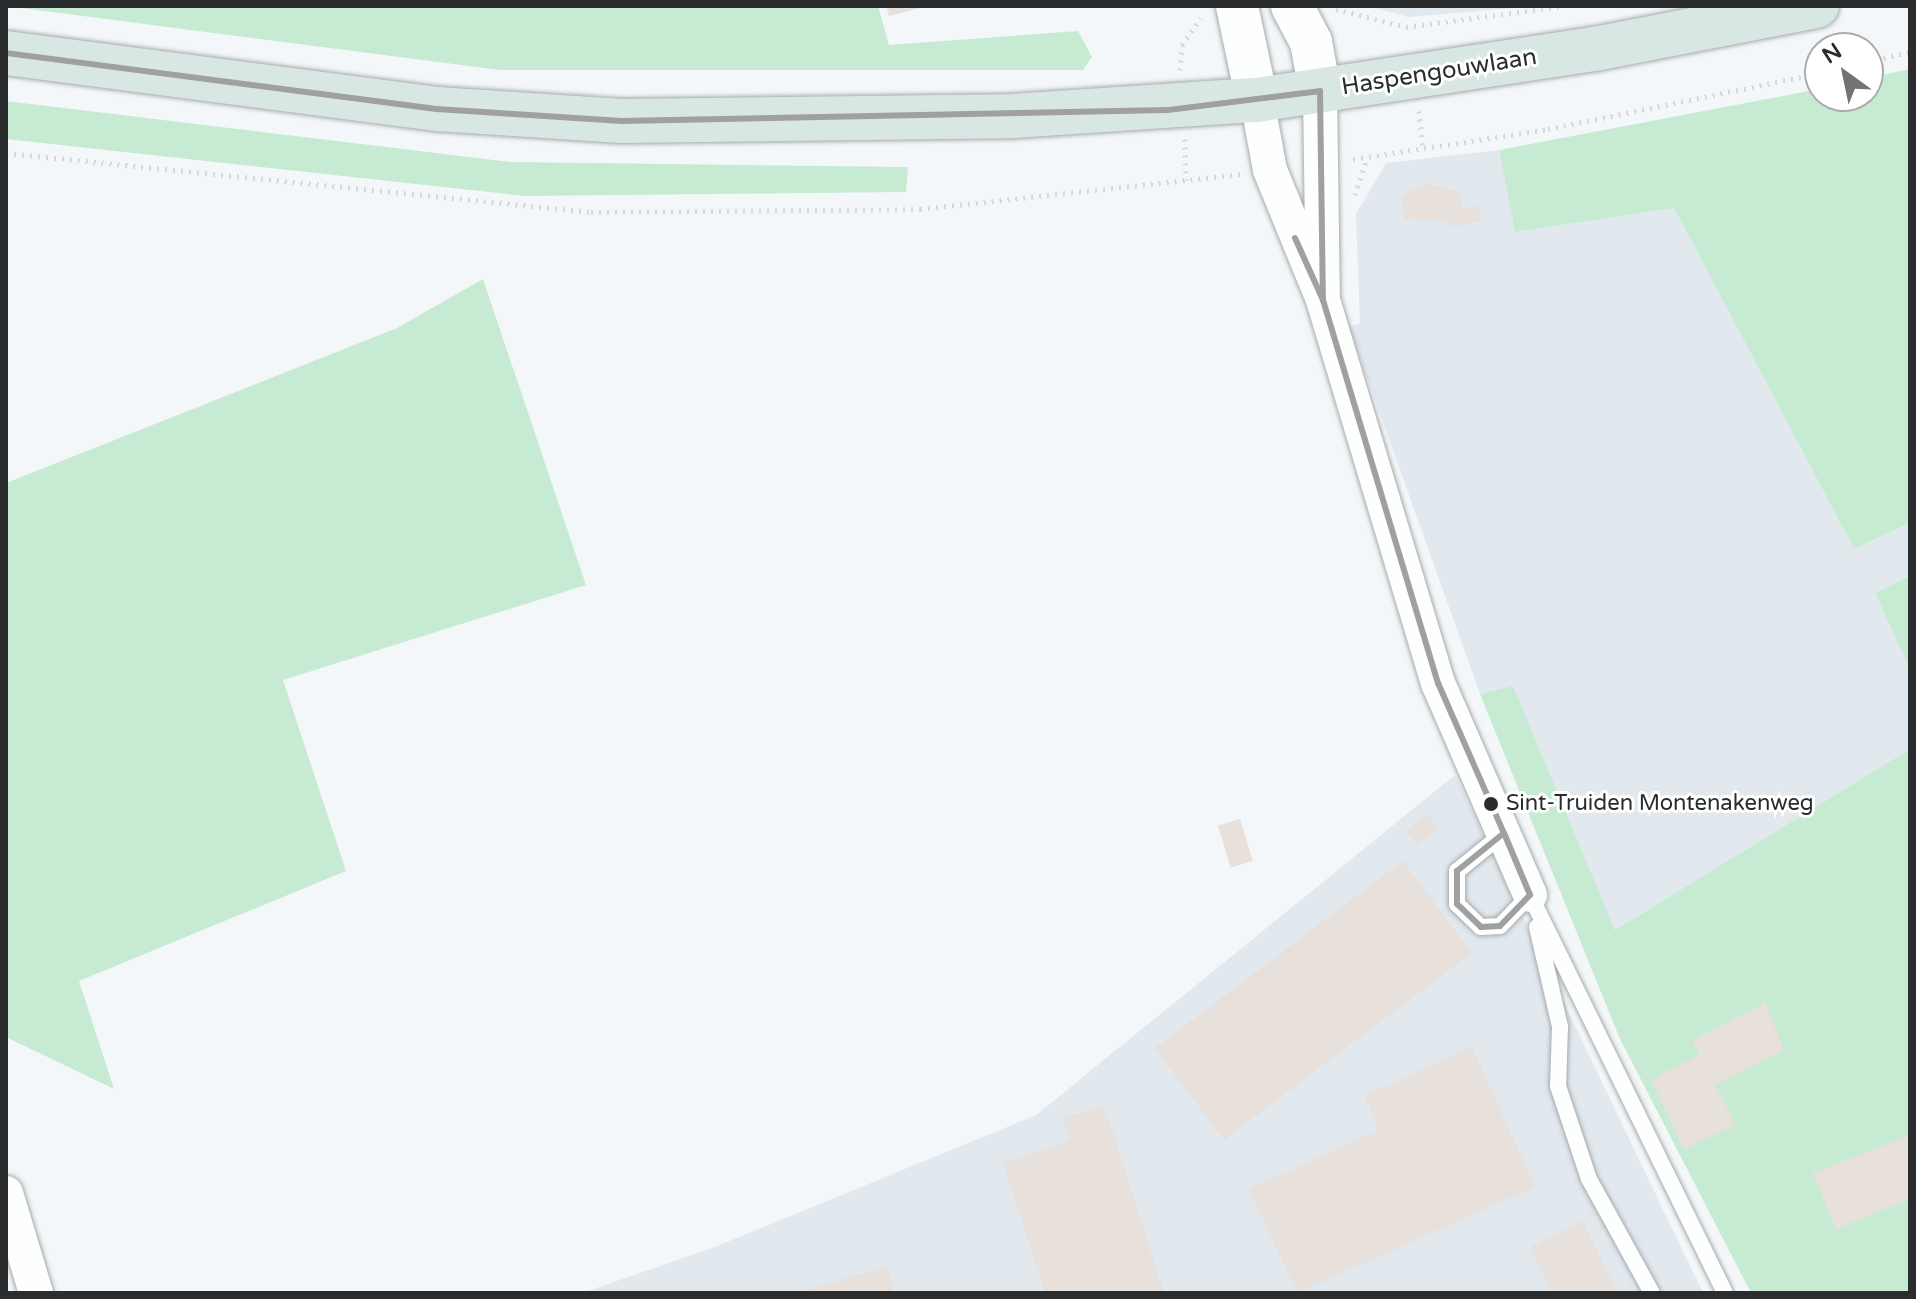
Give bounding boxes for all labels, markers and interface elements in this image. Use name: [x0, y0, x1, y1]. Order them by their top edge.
north arrow: [1804, 32, 1884, 112]
text: N: [1818, 38, 1847, 69]
street label: Haspengouwlaan: [1339, 42, 1539, 102]
place label: Sint-Truiden Montenakenweg: [1506, 791, 1814, 817]
marker: Sint-Truiden Montenakenweg: [1483, 796, 1499, 812]

